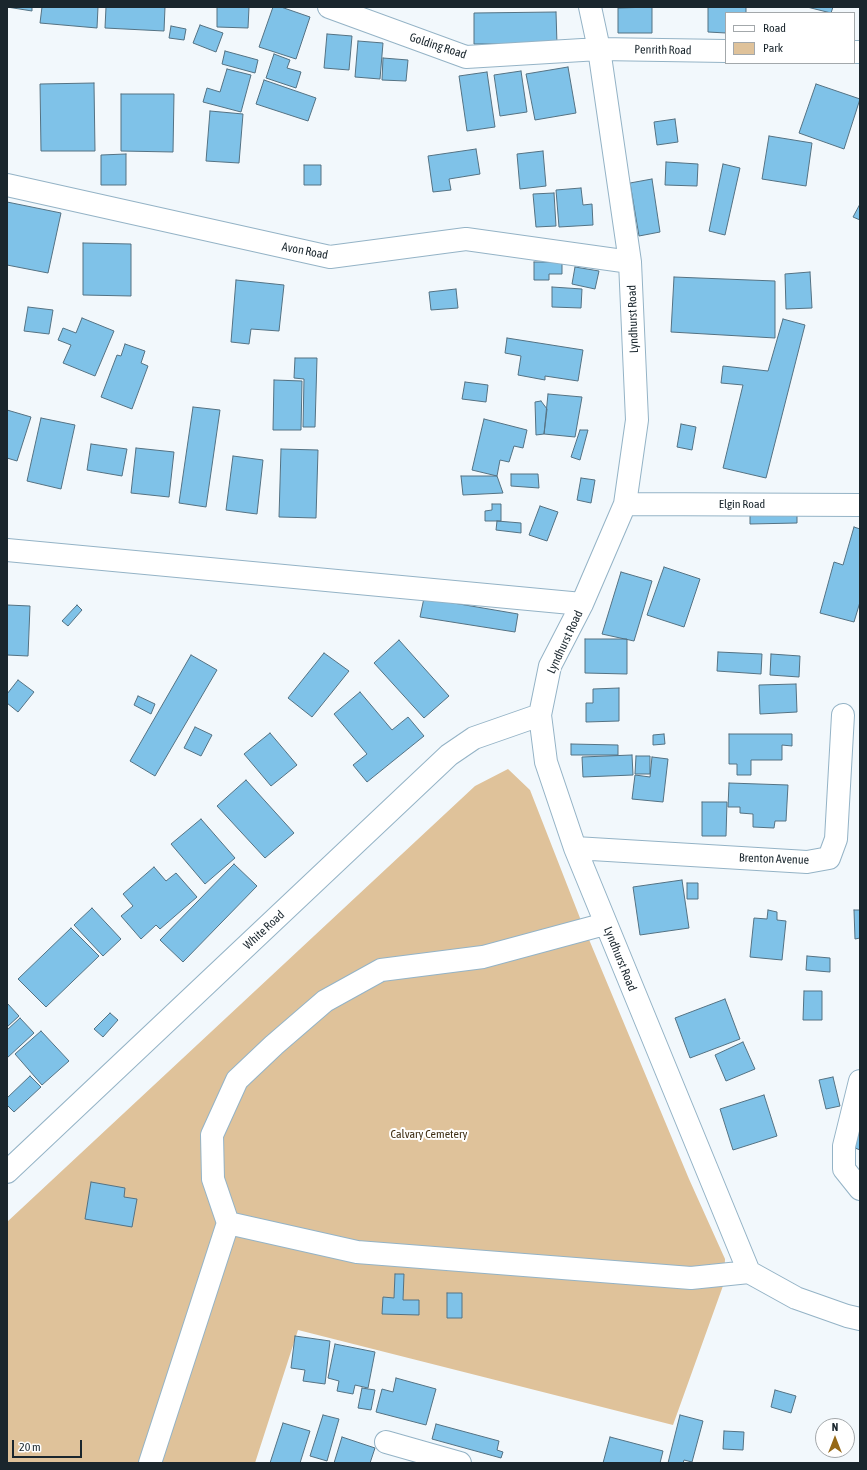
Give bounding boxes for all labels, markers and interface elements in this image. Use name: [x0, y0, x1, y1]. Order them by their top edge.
legend: [725, 12, 855, 64]
text: Road: [763, 21, 786, 35]
street label: Golding Road: [408, 30, 468, 62]
text: Park: [763, 41, 783, 55]
street label: Penrith Road: [634, 42, 692, 58]
street label: Avon Road: [281, 239, 329, 263]
street label: Lyndhurst Road: [625, 285, 641, 353]
street label: Elgin Road: [719, 497, 765, 511]
street label: Lyndhurst Road: [544, 608, 586, 676]
street label: Brenton Avenue: [739, 851, 809, 867]
street label: White Road: [241, 907, 287, 953]
street label: Lyndhurst Road: [601, 925, 639, 993]
park label: Calvary Cemetery: [391, 1127, 467, 1141]
north arrow: [815, 1418, 855, 1458]
text: N: [832, 1421, 838, 1433]
scale bar: [14, 1432, 84, 1458]
text: 20 m: [19, 1440, 41, 1454]

